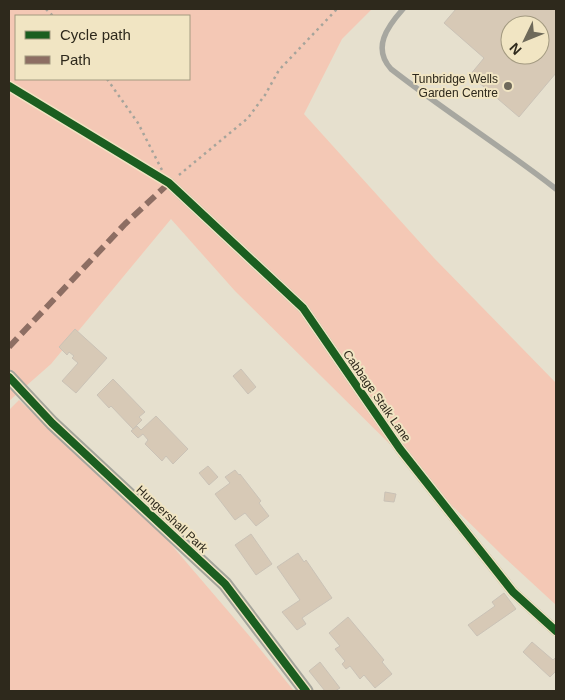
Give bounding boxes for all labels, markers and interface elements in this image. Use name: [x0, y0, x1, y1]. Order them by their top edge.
legend: [15, 15, 190, 80]
north arrow: [500, 15, 550, 65]
text: Cycle path: [60, 26, 131, 43]
text: N: [506, 40, 525, 58]
text: Path: [60, 51, 91, 68]
place label: Tunbridge Wells Garden Centre: [412, 72, 498, 100]
marker: Tunbridge Wells Garden Centre: [502, 80, 514, 92]
street label: Cabbage Stalk Lane: [340, 347, 414, 445]
street label: Hungershall Park: [134, 482, 211, 556]

